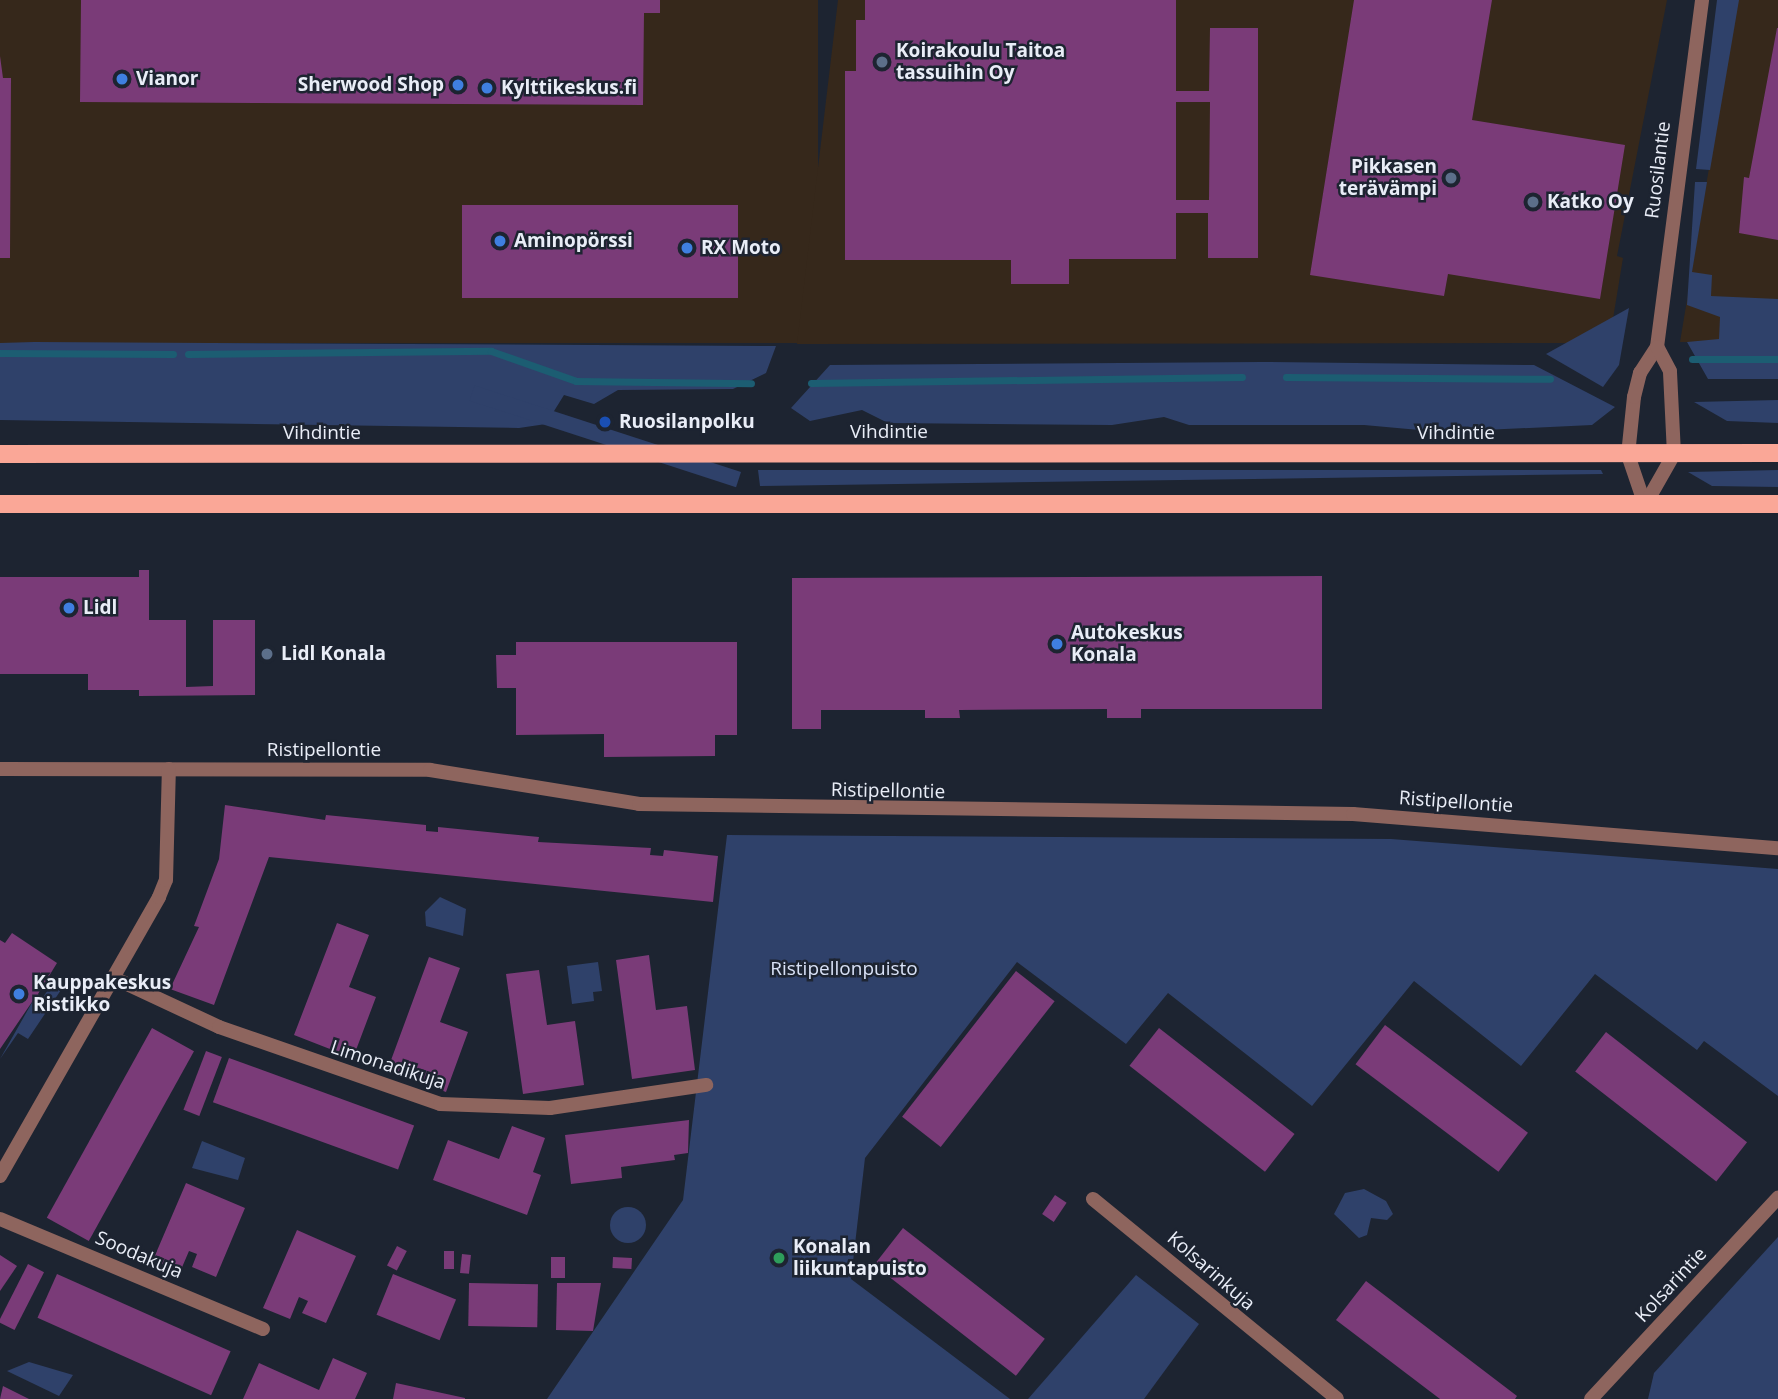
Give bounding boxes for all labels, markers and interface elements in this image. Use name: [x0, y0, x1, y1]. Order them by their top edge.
place label: Koirakoulu Taitoa tassuihin Oy: [896, 40, 1065, 84]
marker: Koirakoulu Taitoa tassuihin Oy: [874, 54, 890, 70]
place label: Vianor: [136, 68, 199, 90]
marker: Vianor: [114, 71, 130, 87]
place label: Sherwood Shop: [298, 74, 444, 96]
marker: Sherwood Shop: [450, 77, 466, 93]
place label: Kylttikeskus.fi: [501, 77, 637, 99]
marker: Kylttikeskus.fi: [479, 80, 495, 96]
street label: Ruosilantie: [1641, 120, 1675, 220]
place label: Pikkasen terävämpi: [1339, 156, 1437, 200]
marker: Pikkasen terävämpi: [1443, 170, 1459, 186]
place label: Katko Oy: [1547, 191, 1634, 213]
marker: Katko Oy: [1525, 194, 1541, 210]
place label: Aminopörssi: [514, 230, 633, 252]
marker: Aminopörssi: [492, 233, 508, 249]
place label: RX Moto: [701, 237, 781, 259]
marker: RX Moto: [679, 240, 695, 256]
place label: Ruosilanpolku: [619, 411, 755, 433]
marker: Ruosilanpolku: [597, 414, 613, 430]
street label: Vihdintie: [850, 421, 928, 443]
street label: Vihdintie: [283, 422, 361, 444]
street label: Vihdintie: [1417, 422, 1495, 444]
place label: Lidl: [83, 597, 117, 619]
marker: Lidl: [61, 600, 77, 616]
place label: Autokeskus Konala: [1071, 622, 1183, 666]
marker: Autokeskus Konala: [1049, 636, 1065, 652]
place label: Lidl Konala: [281, 643, 386, 665]
marker: Lidl Konala: [259, 646, 275, 662]
street label: Ristipellontie: [267, 739, 381, 761]
street label: Ristipellontie: [831, 779, 945, 803]
street label: Ristipellontie: [1398, 787, 1514, 817]
park label: Ristipellonpuisto: [770, 958, 918, 980]
place label: Kauppakeskus Ristikko: [33, 972, 171, 1016]
marker: Kauppakeskus Ristikko: [11, 986, 27, 1002]
street label: Limonadikuja: [328, 1036, 448, 1094]
street label: Soodakuja: [92, 1226, 186, 1284]
street label: Kolsarinkuja: [1163, 1227, 1259, 1315]
place label: Konalan liikuntapuisto: [793, 1236, 927, 1280]
street label: Kolsarintie: [1631, 1243, 1711, 1327]
marker: Konalan liikuntapuisto: [771, 1250, 787, 1266]

